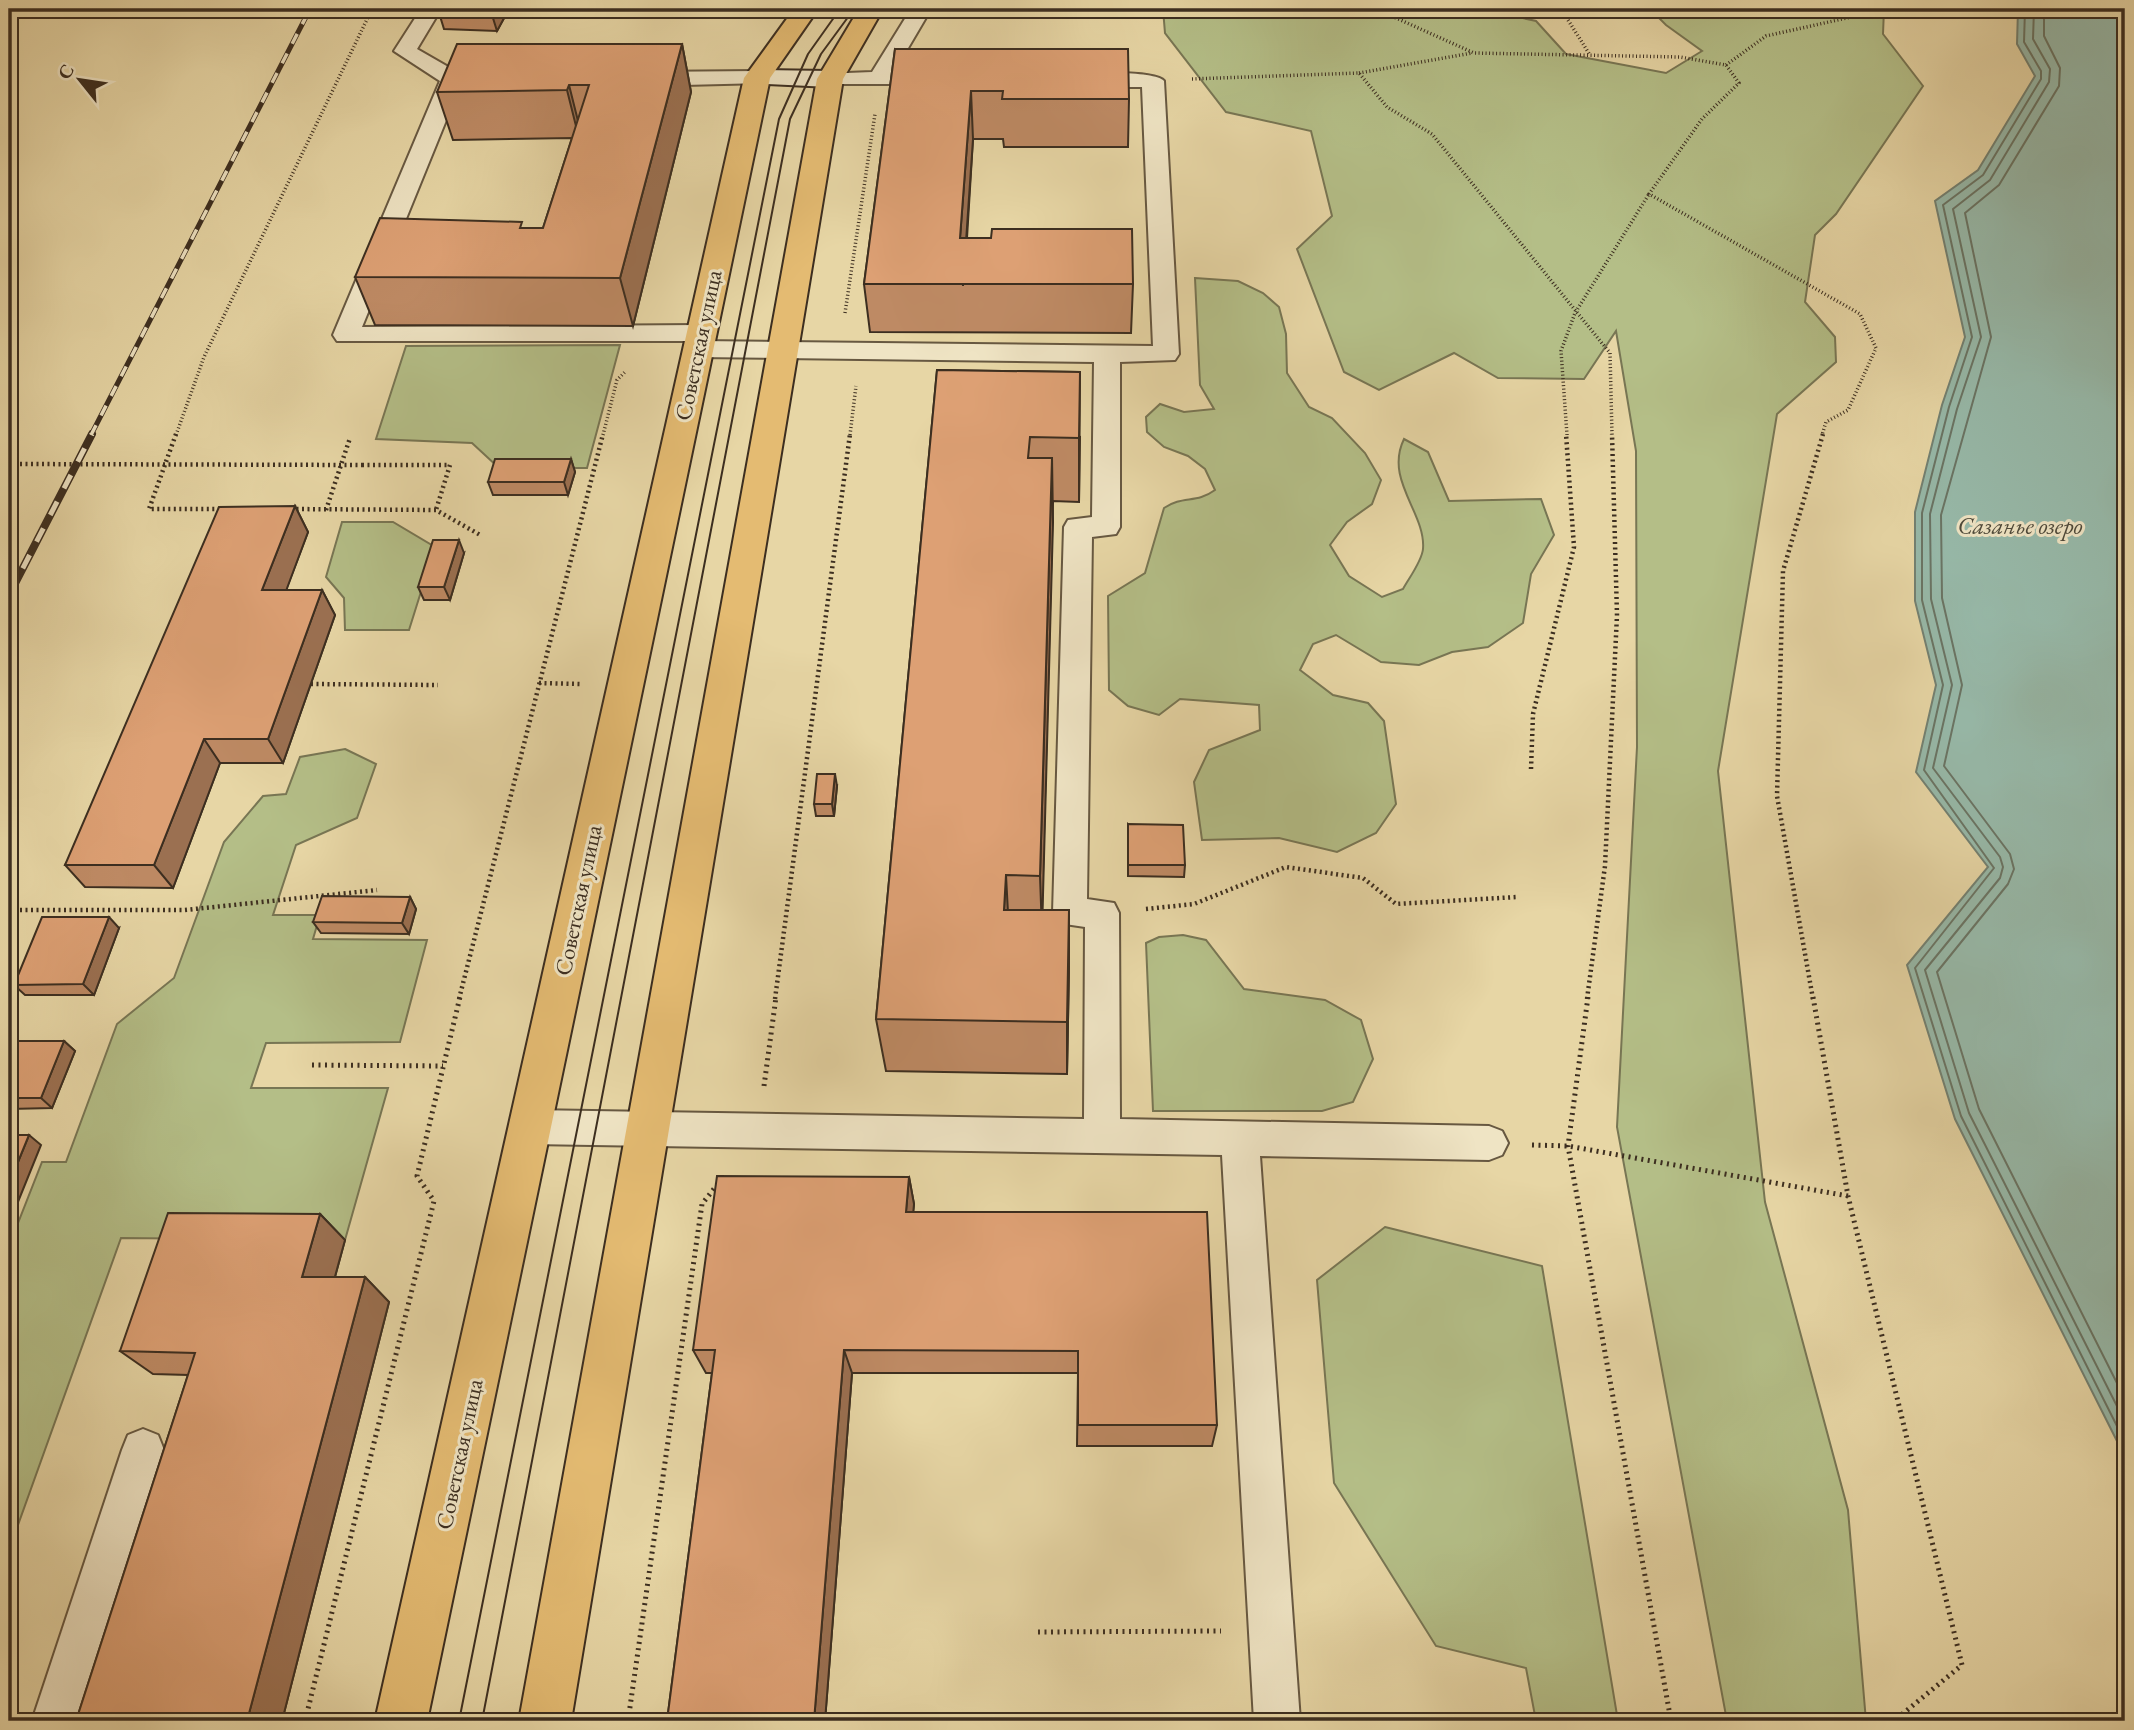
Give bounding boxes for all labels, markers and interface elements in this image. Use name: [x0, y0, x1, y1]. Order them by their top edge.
north arrow: [46, 46, 116, 116]
text: С: [52, 60, 80, 84]
street label: Советская улица: [667, 266, 729, 423]
water label: Сазанье озеро: [1957, 510, 2083, 541]
street label: Советская улица: [547, 821, 609, 978]
street label: Советская улица: [428, 1375, 490, 1532]

